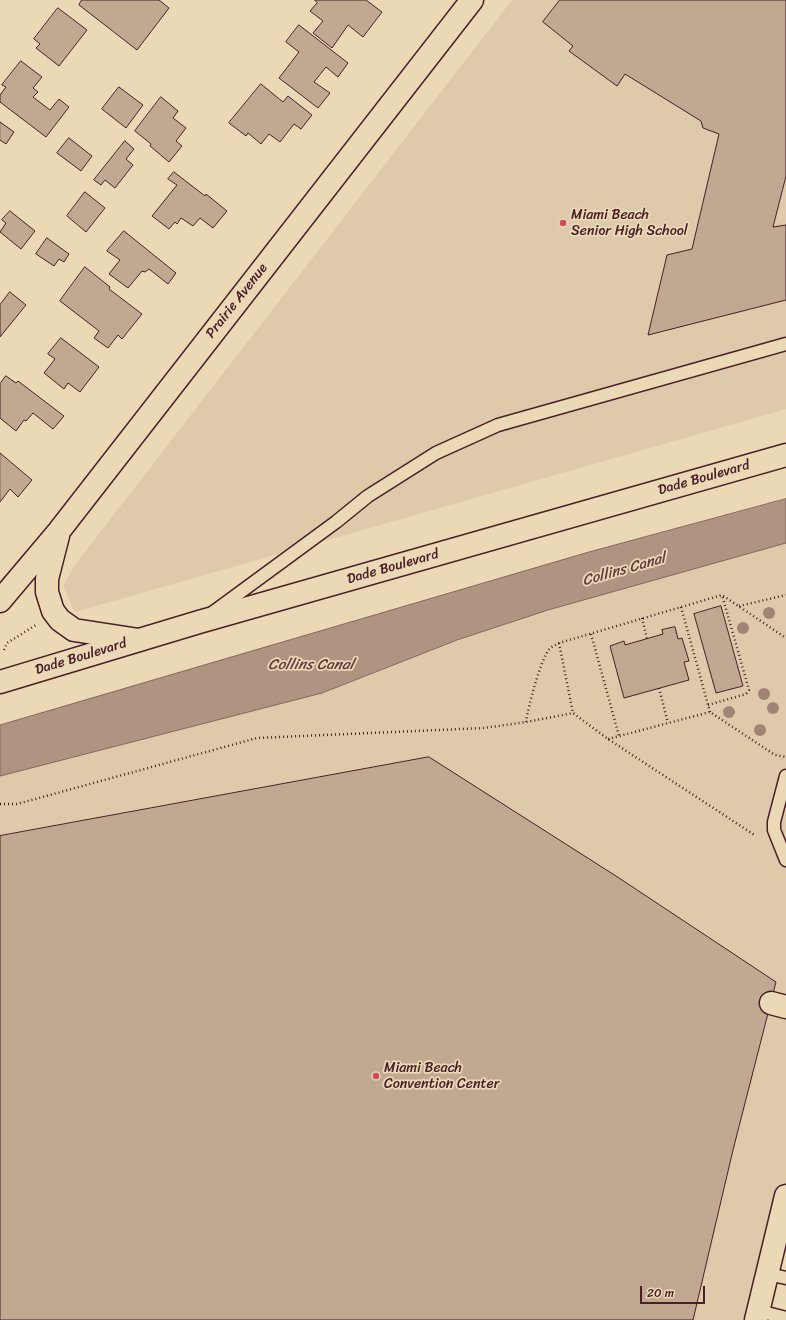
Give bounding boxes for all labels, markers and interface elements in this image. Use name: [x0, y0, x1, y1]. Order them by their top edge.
place label: Miami Beach Senior High School: [571, 207, 688, 240]
marker: Miami Beach Senior High School: [558, 218, 568, 228]
street label: Prairie Avenue: [203, 260, 271, 342]
street label: Dade Boulevard: [656, 457, 752, 499]
street label: Dade Boulevard: [345, 546, 441, 588]
water label: Collins Canal: [580, 550, 668, 590]
street label: Dade Boulevard: [33, 635, 129, 679]
water label: Collins Canal: [268, 656, 354, 674]
place label: Miami Beach Convention Center: [384, 1060, 500, 1092]
marker: Miami Beach Convention Center: [371, 1071, 381, 1081]
scale bar: [642, 1278, 707, 1304]
text: 20 m: [647, 1282, 674, 1304]

